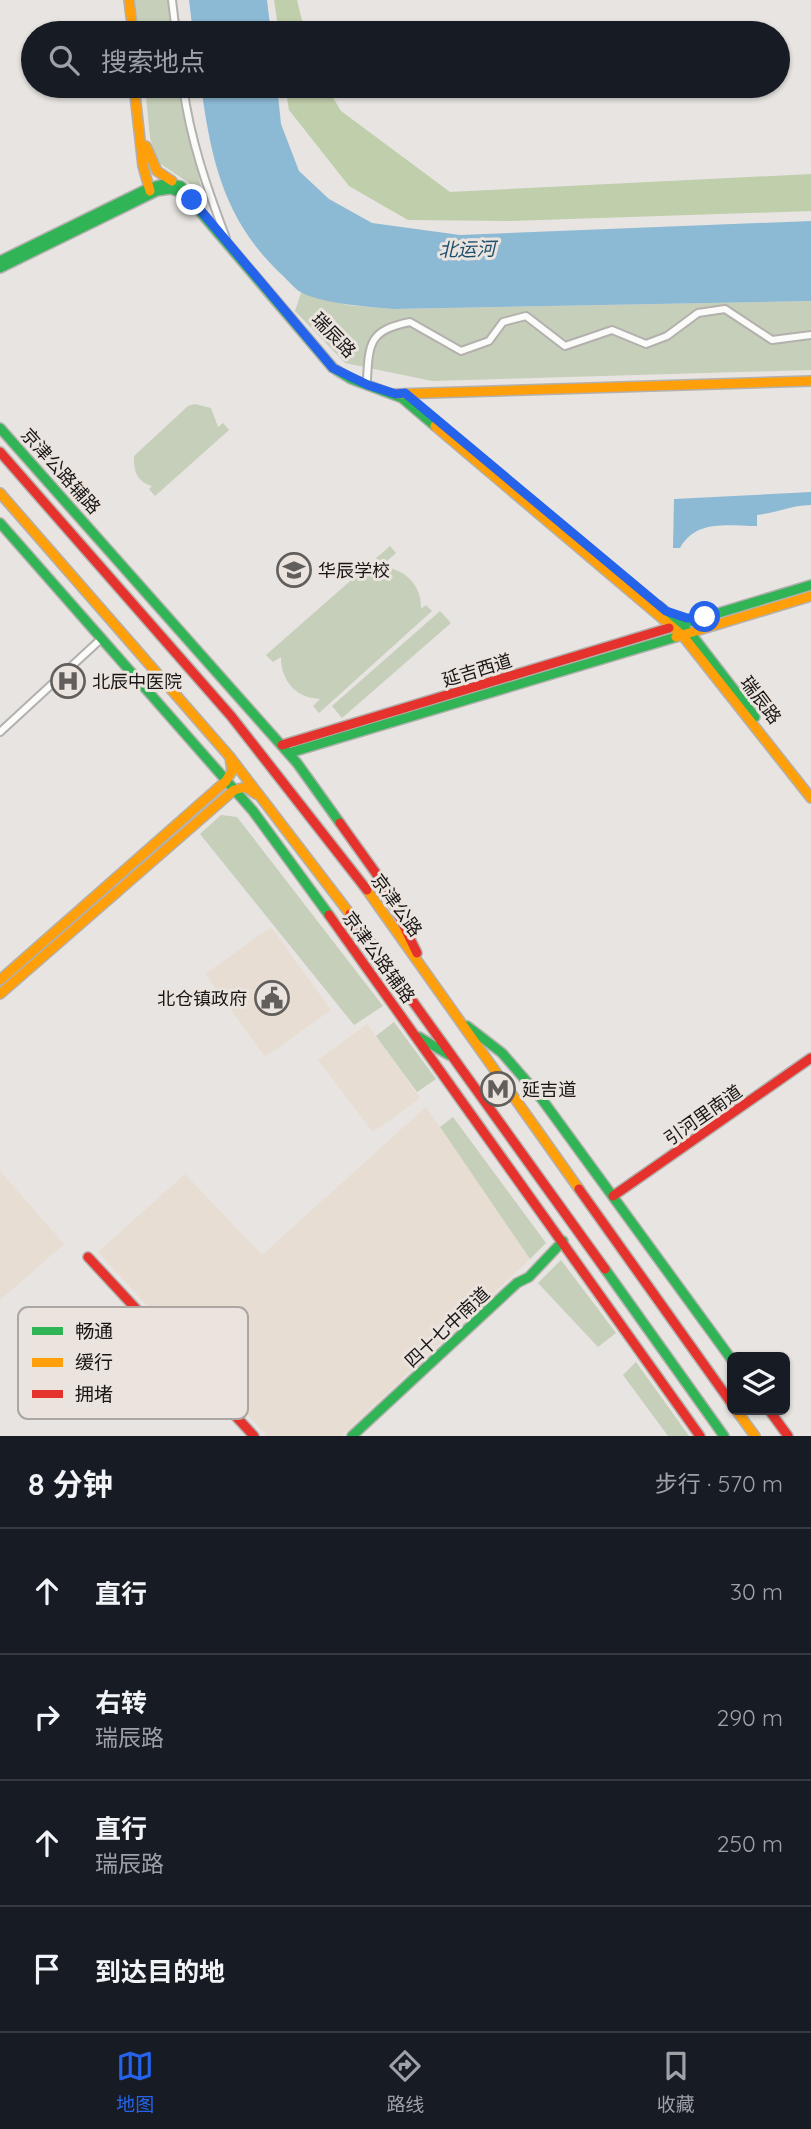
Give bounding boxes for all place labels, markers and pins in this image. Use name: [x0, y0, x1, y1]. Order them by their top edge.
school or university icon: 华辰学校: [275, 551, 313, 589]
place label: 华辰学校: [318, 559, 390, 582]
hospital icon: 北辰中医院: [49, 662, 87, 700]
place label: 北辰中医院: [92, 670, 182, 693]
public building icon: 北仓镇政府: [253, 979, 291, 1017]
place label: 北仓镇政府: [157, 987, 247, 1010]
metro station icon: 延吉道: [479, 1070, 517, 1108]
place label: 延吉道: [522, 1078, 576, 1101]

